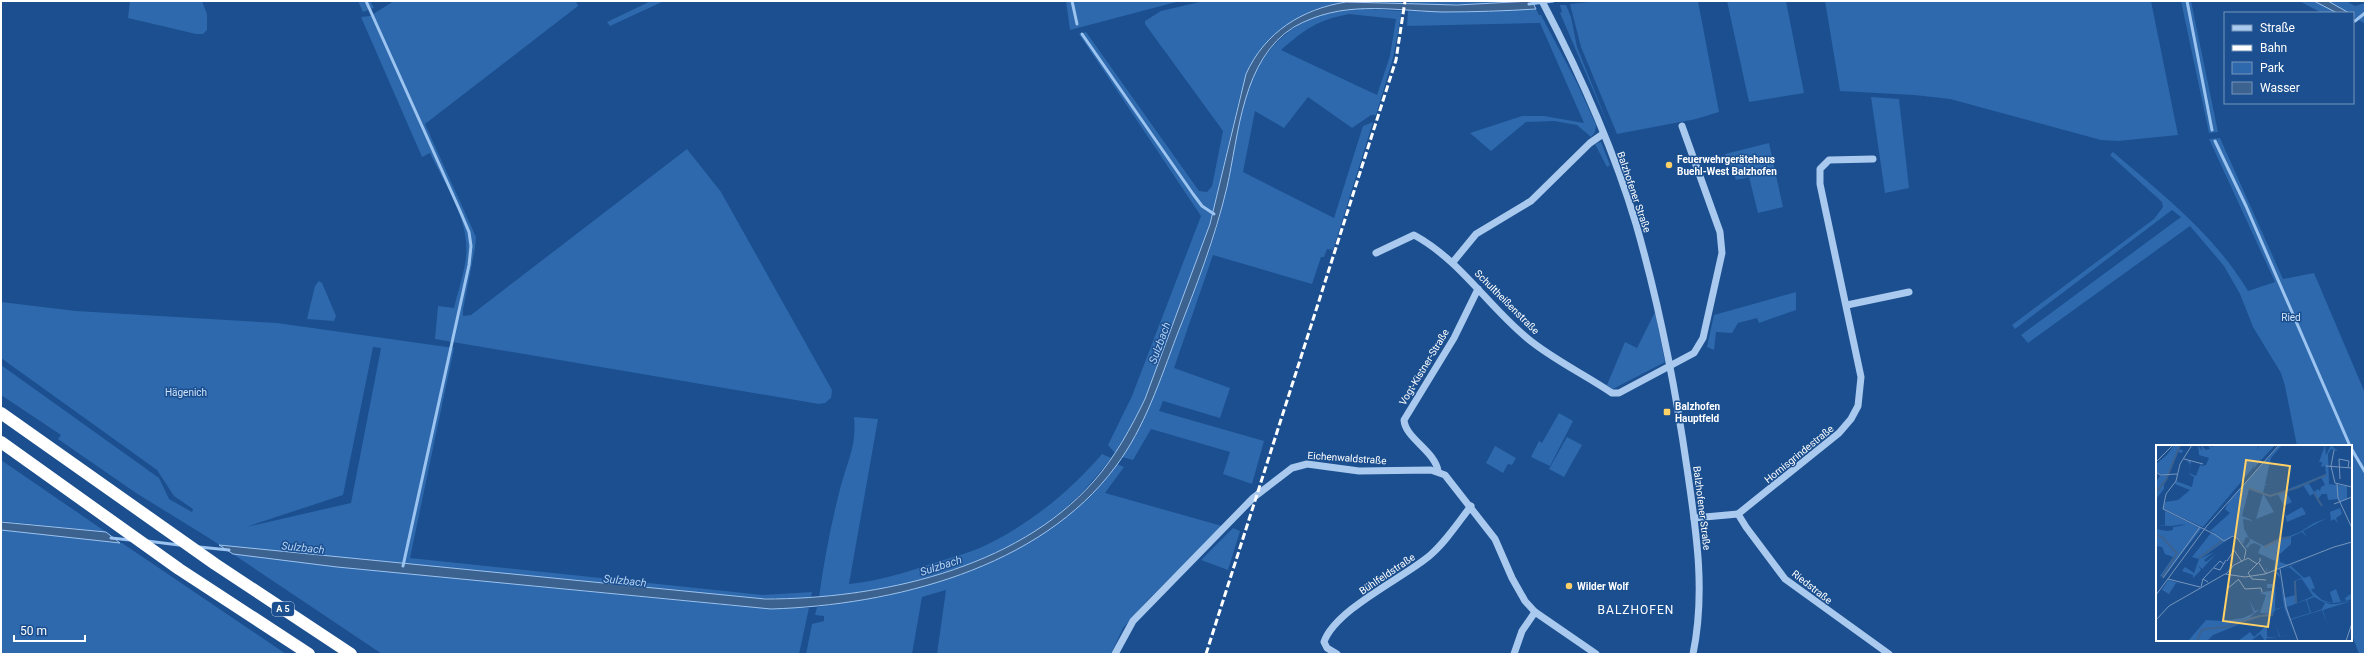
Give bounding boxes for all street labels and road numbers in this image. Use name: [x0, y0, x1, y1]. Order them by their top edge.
street label: Balzhofener Straße: [1615, 150, 1653, 234]
street label: Schultheißenstraße: [1473, 268, 1541, 336]
street label: Vogt-Kistner-Straße: [1397, 327, 1451, 407]
street label: Hornisgrindestraße: [1762, 423, 1836, 485]
street label: Eichenwaldstraße: [1307, 450, 1387, 466]
street label: Balzhofener Straße: [1691, 465, 1713, 551]
street label: Bühlfeldstraße: [1357, 551, 1417, 597]
street label: Riedstraße: [1790, 568, 1834, 606]
road number: A 5: [272, 602, 294, 616]

